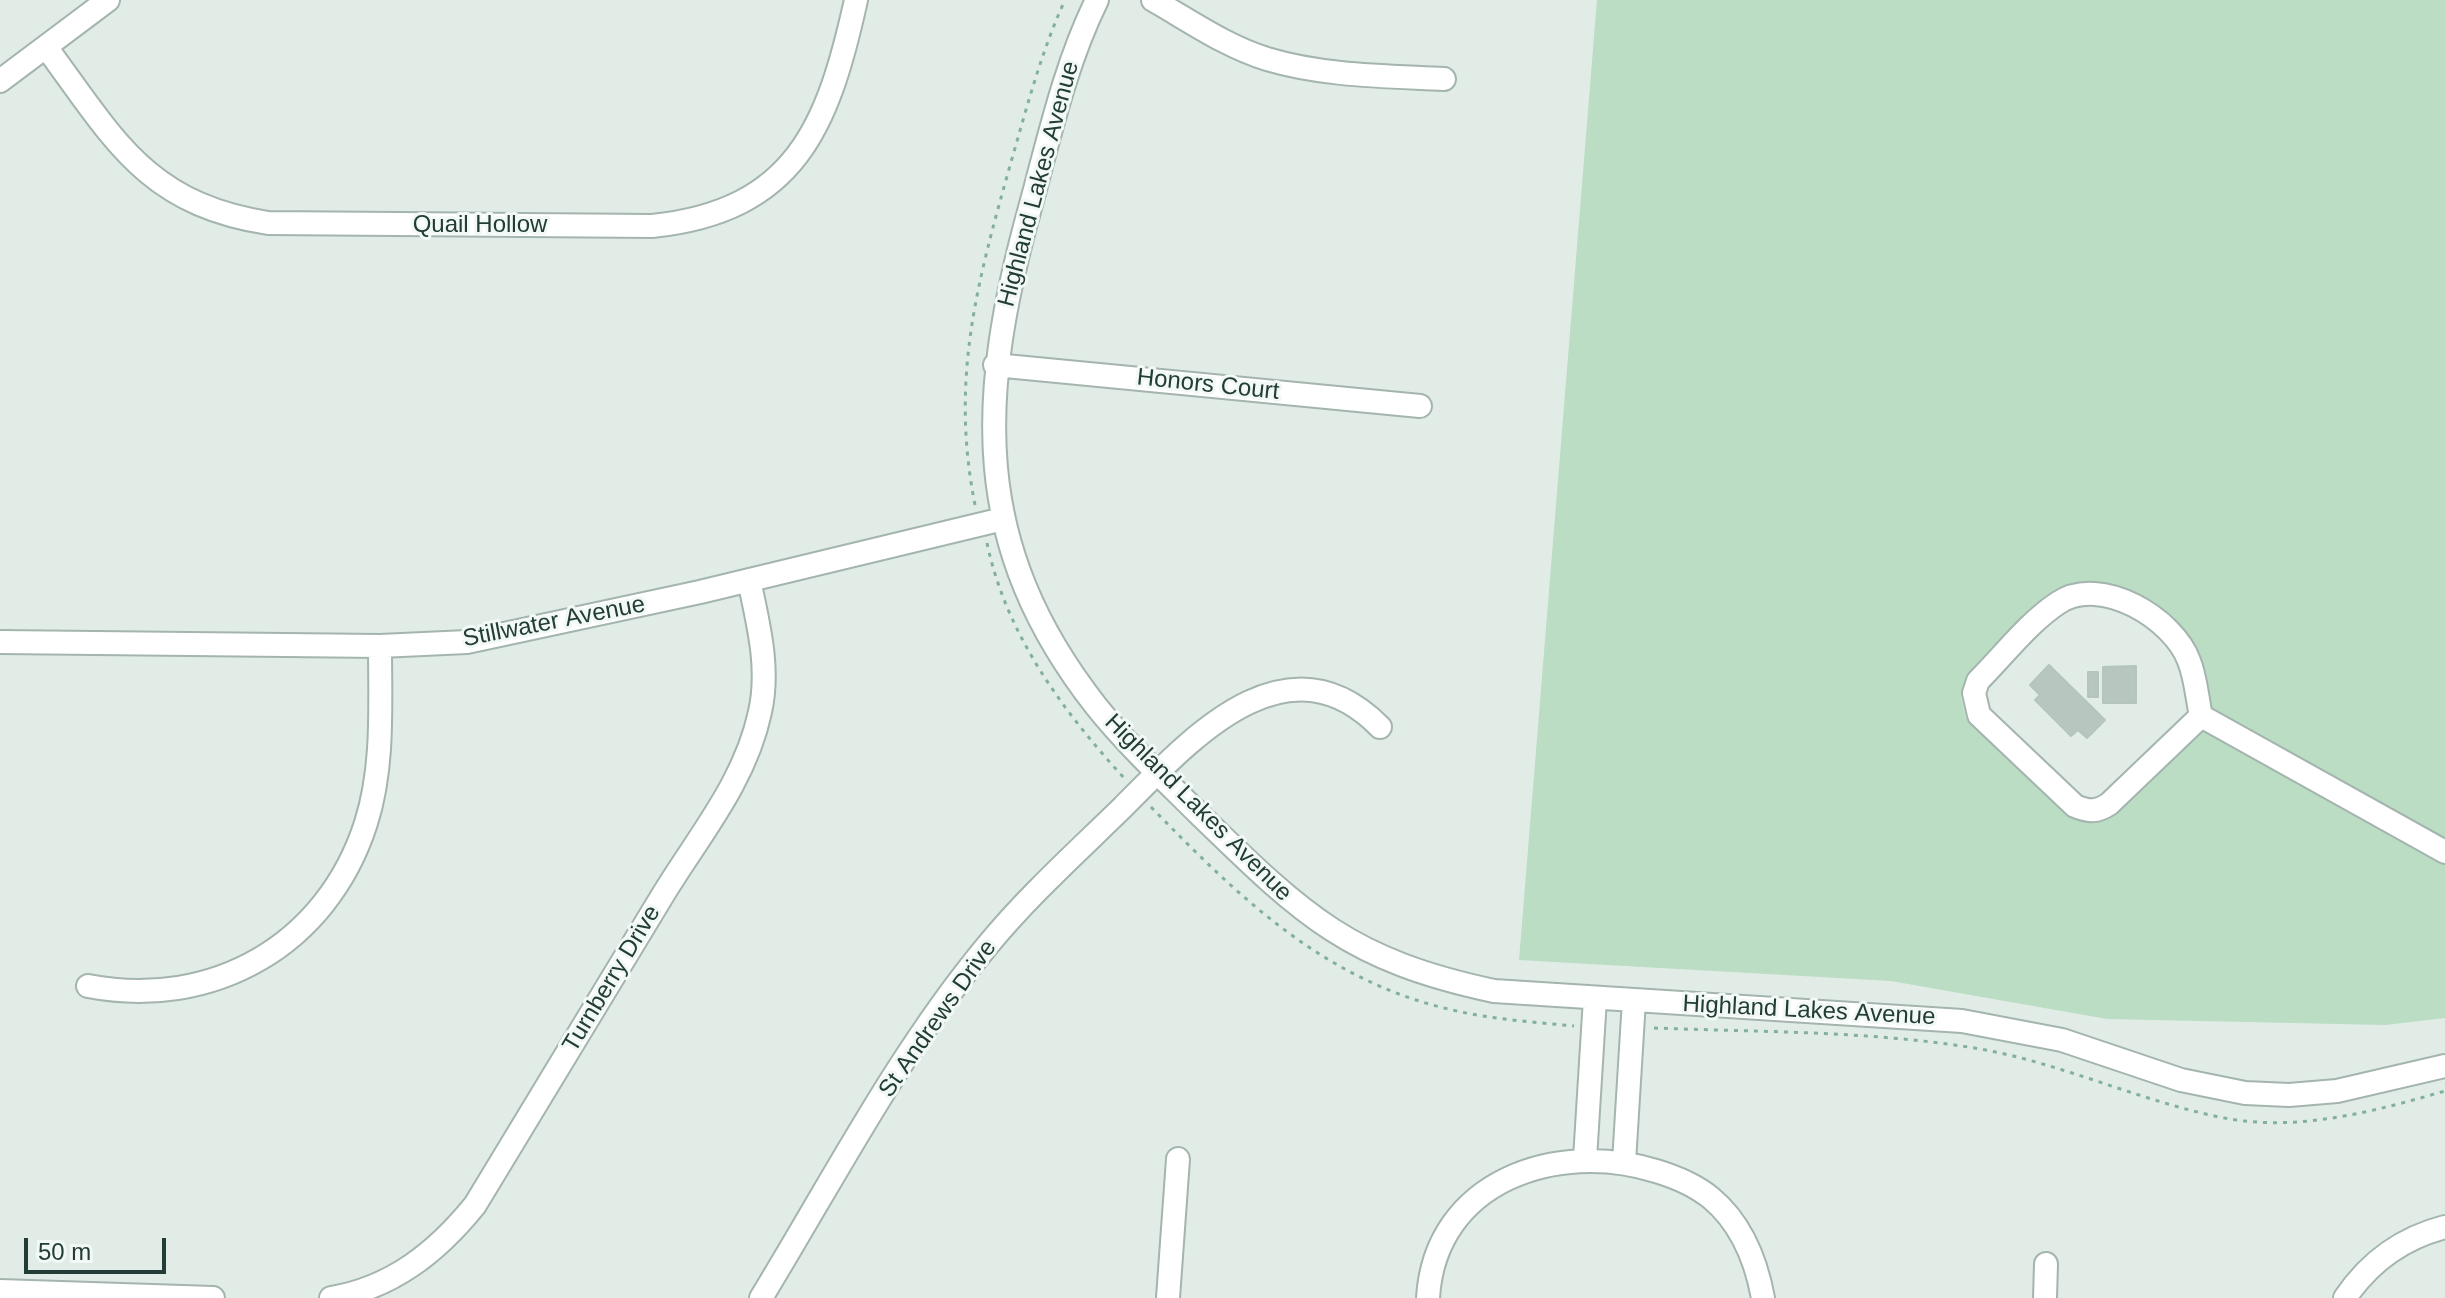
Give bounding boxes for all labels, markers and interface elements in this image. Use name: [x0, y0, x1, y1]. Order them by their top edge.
street label: Highland Lakes Avenue: [992, 58, 1086, 310]
street label: Quail Hollow: [413, 211, 547, 239]
street label: Honors Court: [1136, 363, 1280, 407]
street label: Stillwater Avenue: [460, 590, 648, 654]
street label: Highland Lakes Avenue: [1098, 708, 1298, 908]
street label: Turnberry Drive: [557, 901, 667, 1057]
street label: St Andrews Drive: [873, 935, 1003, 1103]
street label: Highland Lakes Avenue: [1682, 990, 1936, 1032]
scale bar: [28, 1222, 170, 1272]
text: 50 m: [38, 1238, 91, 1265]

